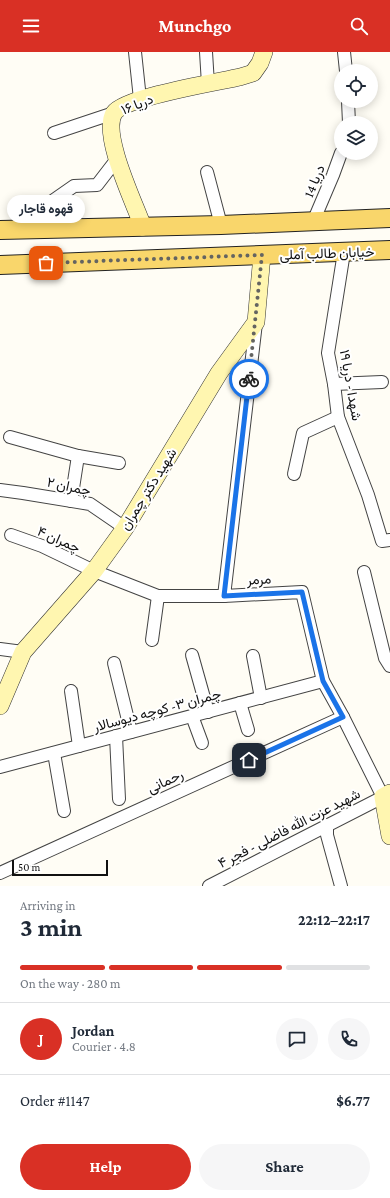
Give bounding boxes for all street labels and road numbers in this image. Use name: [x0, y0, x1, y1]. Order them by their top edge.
street label: دریا ۱۶: [119, 90, 156, 119]
street label: دریا 14: [300, 162, 329, 200]
street label: خیابان طالب آملی: [279, 243, 375, 264]
street label: شهدا - دریا ۱۹: [336, 348, 365, 422]
street label: شهید دکتر چمران: [116, 445, 181, 534]
street label: چمران ۲: [45, 474, 92, 500]
street label: چمران ۴: [34, 522, 83, 557]
street label: مرمر: [245, 570, 272, 589]
street label: چمران ۳- كوچه ديوسالار: [91, 685, 223, 737]
street label: رحمانی: [144, 766, 186, 797]
street label: شهید عزت الله فاضلی - فجر ۴: [215, 785, 363, 872]

